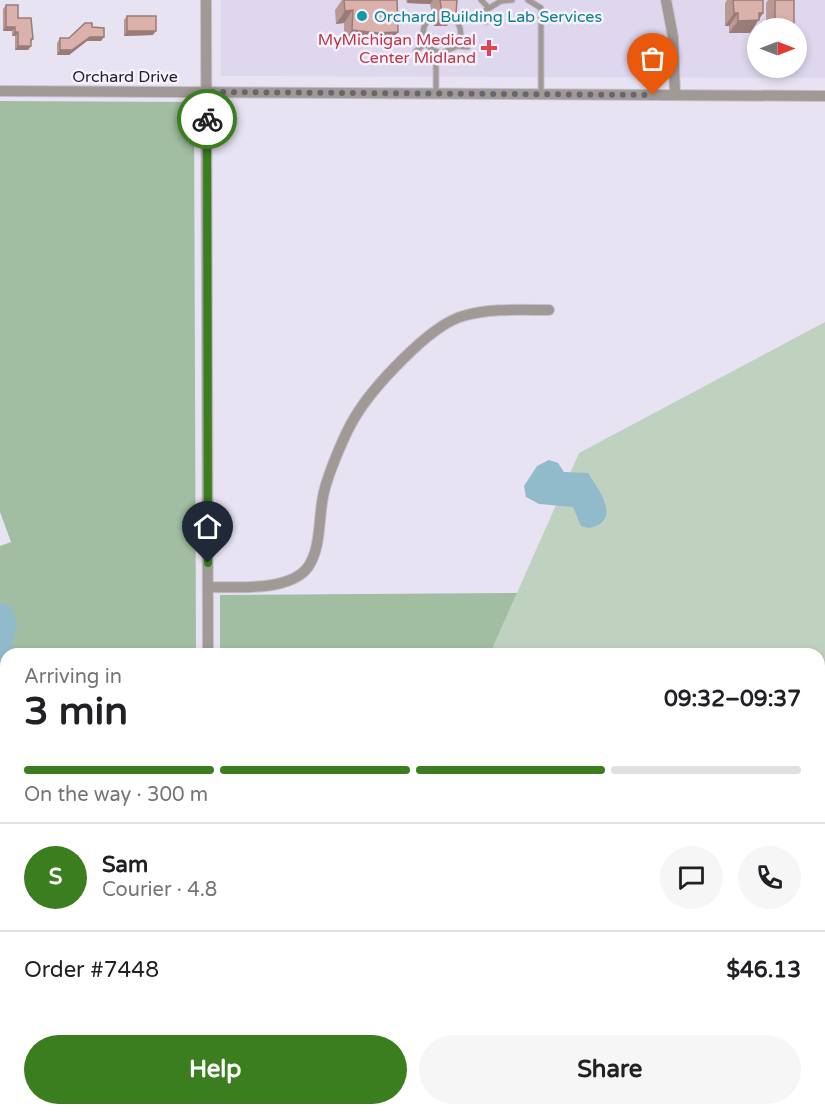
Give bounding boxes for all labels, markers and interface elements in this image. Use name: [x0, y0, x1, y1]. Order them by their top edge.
place label: Orchard Building Lab Services: [374, 7, 602, 27]
marker: Orchard Building Lab Services: [355, 9, 369, 23]
north arrow: [747, 18, 807, 78]
map controls: [747, 18, 807, 78]
place label: MyMichigan Medical Center Midland: [318, 30, 476, 68]
pin: [627, 33, 678, 95]
marker: MyMichigan Medical Center Midland: [480, 39, 498, 57]
icon: bag: [636, 42, 669, 75]
street label: Orchard Drive: [72, 67, 178, 87]
courier: [177, 89, 237, 149]
icon: bike: [191, 103, 224, 136]
pin: [182, 501, 233, 563]
icon: home: [191, 510, 224, 543]
text: Arriving in: [24, 665, 122, 689]
text: 09:32–09:37: [664, 686, 801, 712]
text: 3 min: [24, 688, 128, 735]
text: On the way · 300 m: [24, 783, 208, 807]
button: chat: [660, 846, 723, 909]
button: phone: [738, 846, 801, 909]
text: Sam: [102, 852, 148, 878]
text: S: [49, 864, 62, 890]
text: Courier · 4.8: [102, 878, 217, 902]
text: Order #7448: [24, 957, 159, 983]
text: $46.13: [726, 957, 801, 983]
button: Help: [24, 1035, 407, 1104]
button: Share: [419, 1035, 801, 1104]

